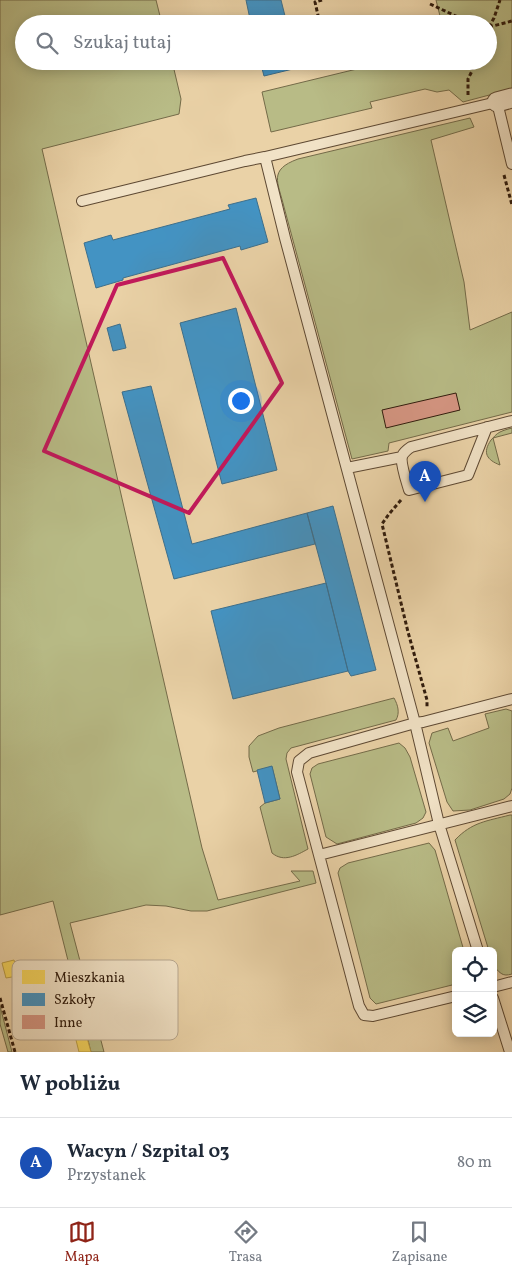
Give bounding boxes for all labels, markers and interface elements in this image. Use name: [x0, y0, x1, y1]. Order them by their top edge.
search box: [15, 15, 497, 70]
icon: search: [33, 29, 61, 57]
text: Szukaj tutaj: [73, 30, 172, 56]
your location: [228, 388, 254, 414]
pin: A: [409, 461, 441, 502]
map controls: [452, 947, 497, 1037]
button: locate: [452, 947, 497, 992]
legend: [12, 960, 178, 1040]
text: Mieszkania: [54, 969, 125, 988]
text: Szkoły: [54, 991, 96, 1010]
button: layers: [452, 992, 497, 1037]
text: Inne: [54, 1014, 83, 1033]
text: W pobliżu: [20, 1070, 120, 1099]
text: Wacyn / Szpital 03: [67, 1139, 230, 1165]
text: A: [30, 1152, 42, 1174]
text: 80 m: [457, 1152, 492, 1174]
text: Przystanek: [67, 1165, 146, 1187]
tab: Mapa: [65, 1218, 100, 1267]
tab: Trasa: [229, 1218, 262, 1267]
tab: Zapisane: [391, 1218, 447, 1267]

